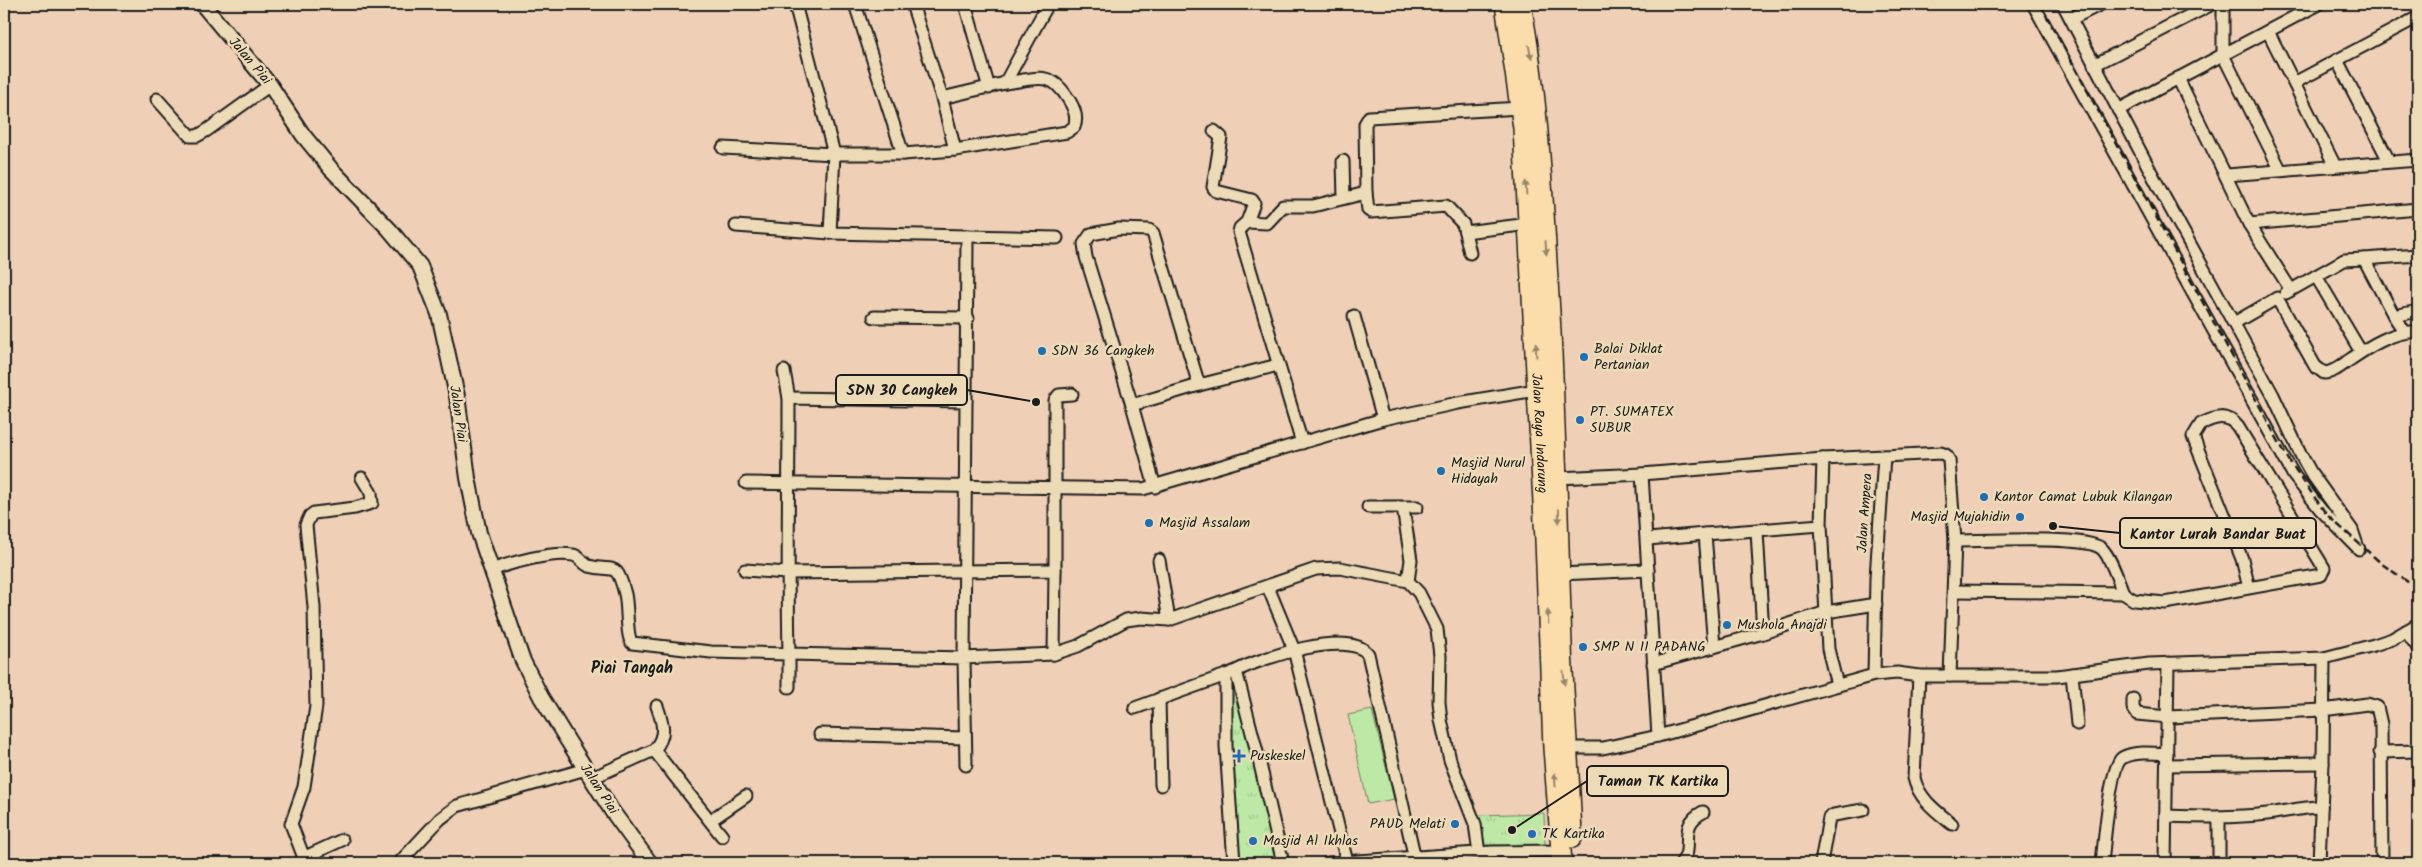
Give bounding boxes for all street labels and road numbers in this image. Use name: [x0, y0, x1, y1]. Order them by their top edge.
street label: Jalan Piai: [223, 32, 277, 90]
street label: Jalan Raya Indarung: [1525, 372, 1554, 494]
street label: Jalan Piai: [443, 384, 473, 444]
street label: Jalan Ampera: [1851, 472, 1879, 554]
street label: Jalan Piai: [574, 759, 624, 819]

